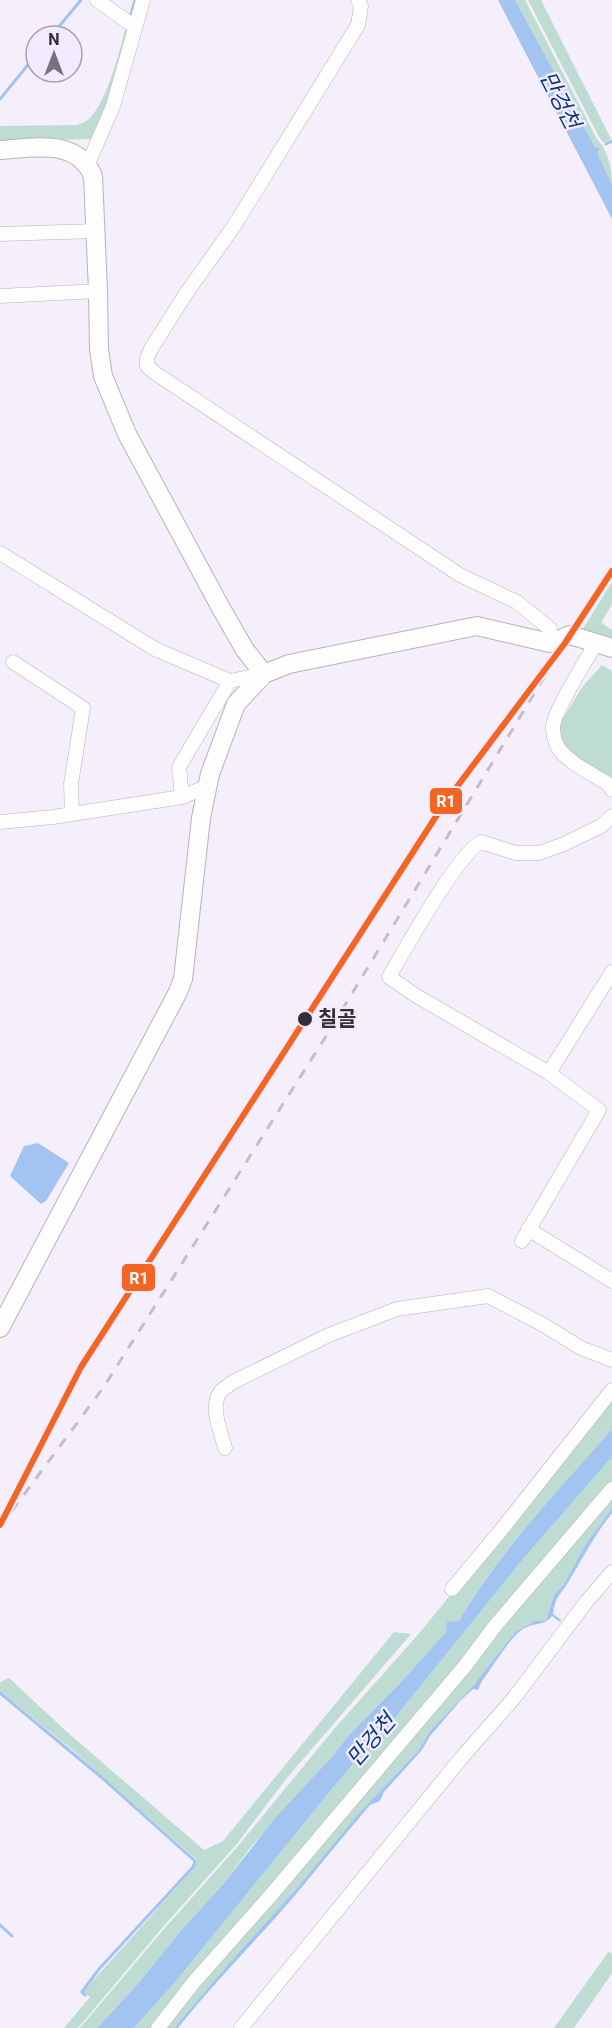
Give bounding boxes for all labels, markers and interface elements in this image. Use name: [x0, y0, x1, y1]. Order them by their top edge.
north arrow: [24, 24, 84, 84]
text: N: [48, 30, 60, 49]
water label: 만겅천: [535, 67, 586, 135]
line badge: R1: [429, 787, 463, 815]
text: R1: [436, 792, 456, 811]
place label: 칠골: [318, 1007, 357, 1031]
marker: 칠골: [296, 1010, 314, 1028]
line badge: R1: [121, 1263, 156, 1292]
text: R1: [129, 1269, 149, 1288]
water label: 만겅천: [342, 1707, 402, 1771]

